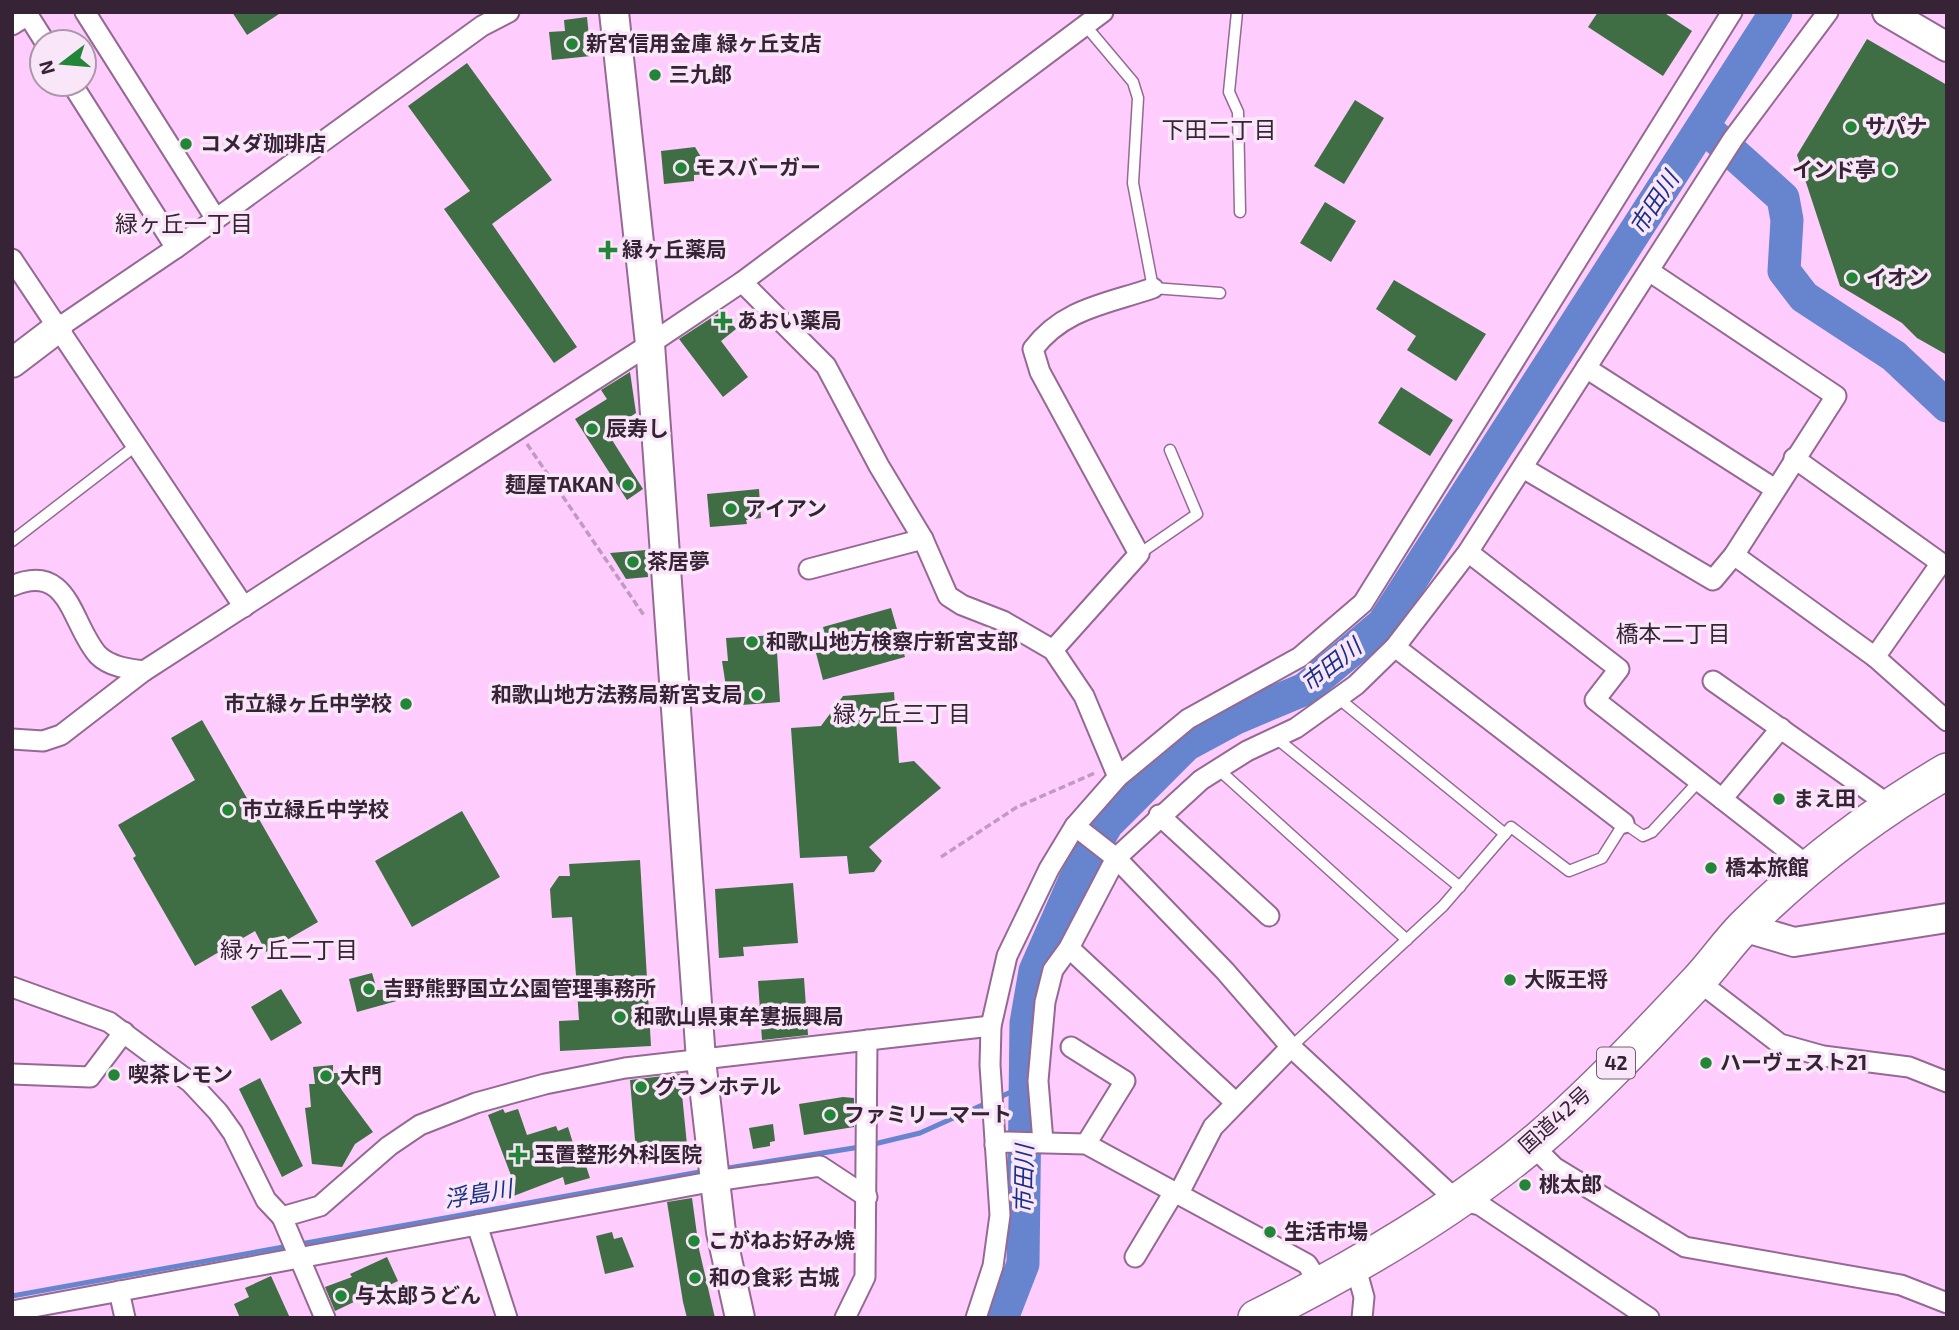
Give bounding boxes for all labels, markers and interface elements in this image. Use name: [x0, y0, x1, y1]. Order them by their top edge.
north arrow: [28, 28, 98, 98]
place label: 新宮信用金庫 緑ヶ丘支店: [586, 30, 822, 55]
marker: 新宮信用金庫 緑ヶ丘支店: [564, 36, 580, 52]
text: N: [33, 58, 59, 78]
place label: 三九郎: [669, 61, 732, 86]
marker: 三九郎: [647, 67, 663, 83]
place label: サパナ: [1865, 113, 1927, 138]
district label: 下田二丁目: [1162, 115, 1277, 143]
marker: サパナ: [1843, 119, 1859, 135]
place label: コメダ珈琲店: [200, 130, 326, 155]
marker: コメダ珈琲店: [178, 136, 194, 152]
place label: モスバーガー: [695, 154, 821, 179]
place label: インド亭: [1792, 156, 1876, 181]
marker: モスバーガー: [673, 160, 689, 176]
marker: インド亭: [1882, 162, 1898, 178]
water label: 市田川: [1623, 163, 1685, 239]
district label: 緑ヶ丘一丁目: [115, 209, 253, 237]
place label: 緑ヶ丘薬局: [622, 236, 727, 261]
marker: 緑ヶ丘薬局: [600, 242, 616, 258]
place label: イオン: [1866, 264, 1929, 289]
marker: イオン: [1844, 270, 1860, 286]
place label: あおい薬局: [737, 307, 842, 332]
marker: あおい薬局: [715, 313, 731, 329]
place label: 辰寿し: [606, 415, 669, 440]
marker: 辰寿し: [584, 421, 600, 437]
place label: 麺屋TAKAN: [505, 471, 614, 496]
marker: 麺屋TAKAN: [620, 477, 636, 493]
place label: アイアン: [745, 495, 827, 520]
marker: アイアン: [723, 501, 739, 517]
place label: 茶居夢: [647, 548, 710, 573]
marker: 茶居夢: [625, 554, 641, 570]
district label: 橋本二丁目: [1616, 619, 1731, 647]
place label: 和歌山地方検察庁新宮支部: [766, 628, 1018, 653]
water label: 市田川: [1295, 630, 1369, 696]
marker: 和歌山地方検察庁新宮支部: [744, 634, 760, 650]
place label: 和歌山地方法務局新宮支局: [491, 681, 743, 706]
marker: 和歌山地方法務局新宮支局: [749, 687, 765, 703]
place label: 市立緑ヶ丘中学校: [224, 690, 392, 715]
marker: 市立緑ヶ丘中学校: [398, 696, 414, 712]
district label: 緑ヶ丘三丁目: [833, 699, 971, 727]
place label: まえ田: [1793, 785, 1856, 810]
marker: まえ田: [1771, 791, 1787, 807]
place label: 市立緑丘中学校: [242, 796, 389, 821]
marker: 市立緑丘中学校: [220, 802, 236, 818]
place label: 橋本旅館: [1725, 854, 1809, 879]
marker: 橋本旅館: [1703, 860, 1719, 876]
district label: 緑ヶ丘二丁目: [220, 935, 358, 963]
place label: 大阪王将: [1524, 966, 1608, 991]
marker: 大阪王将: [1502, 972, 1518, 988]
place label: 吉野熊野国立公園管理事務所: [383, 975, 656, 1000]
marker: 吉野熊野国立公園管理事務所: [361, 981, 377, 997]
place label: 和歌山県東牟婁振興局: [634, 1003, 844, 1028]
marker: 和歌山県東牟婁振興局: [612, 1009, 628, 1025]
road number: 42: [1597, 1048, 1635, 1078]
place label: ハーヴェスト21: [1720, 1049, 1867, 1074]
marker: ハーヴェスト21: [1698, 1055, 1714, 1071]
place label: 喫茶レモン: [128, 1061, 233, 1086]
place label: 大門: [340, 1062, 382, 1087]
marker: 喫茶レモン: [106, 1067, 122, 1083]
marker: 大門: [318, 1068, 334, 1084]
place label: グランホテル: [655, 1073, 781, 1098]
marker: グランホテル: [633, 1079, 649, 1095]
street label: 国道42号: [1513, 1080, 1595, 1158]
place label: ファミリーマート: [844, 1101, 1012, 1126]
marker: ファミリーマート: [822, 1107, 838, 1123]
place label: 玉置整形外科医院: [534, 1141, 702, 1166]
water label: 市田川: [1008, 1141, 1038, 1214]
marker: 玉置整形外科医院: [508, 1145, 528, 1165]
place label: 桃太郎: [1539, 1171, 1602, 1196]
water label: 浮島川: [441, 1173, 517, 1213]
marker: 桃太郎: [1517, 1177, 1533, 1193]
place label: 生活市場: [1284, 1218, 1368, 1243]
marker: 生活市場: [1262, 1224, 1278, 1240]
place label: こがねお好み焼: [708, 1227, 855, 1252]
marker: こがねお好み焼: [686, 1233, 702, 1249]
place label: 和の食彩 古城: [709, 1264, 840, 1289]
marker: 和の食彩 古城: [687, 1270, 703, 1286]
place label: 与太郎うどん: [355, 1282, 481, 1307]
marker: 与太郎うどん: [333, 1288, 349, 1304]

